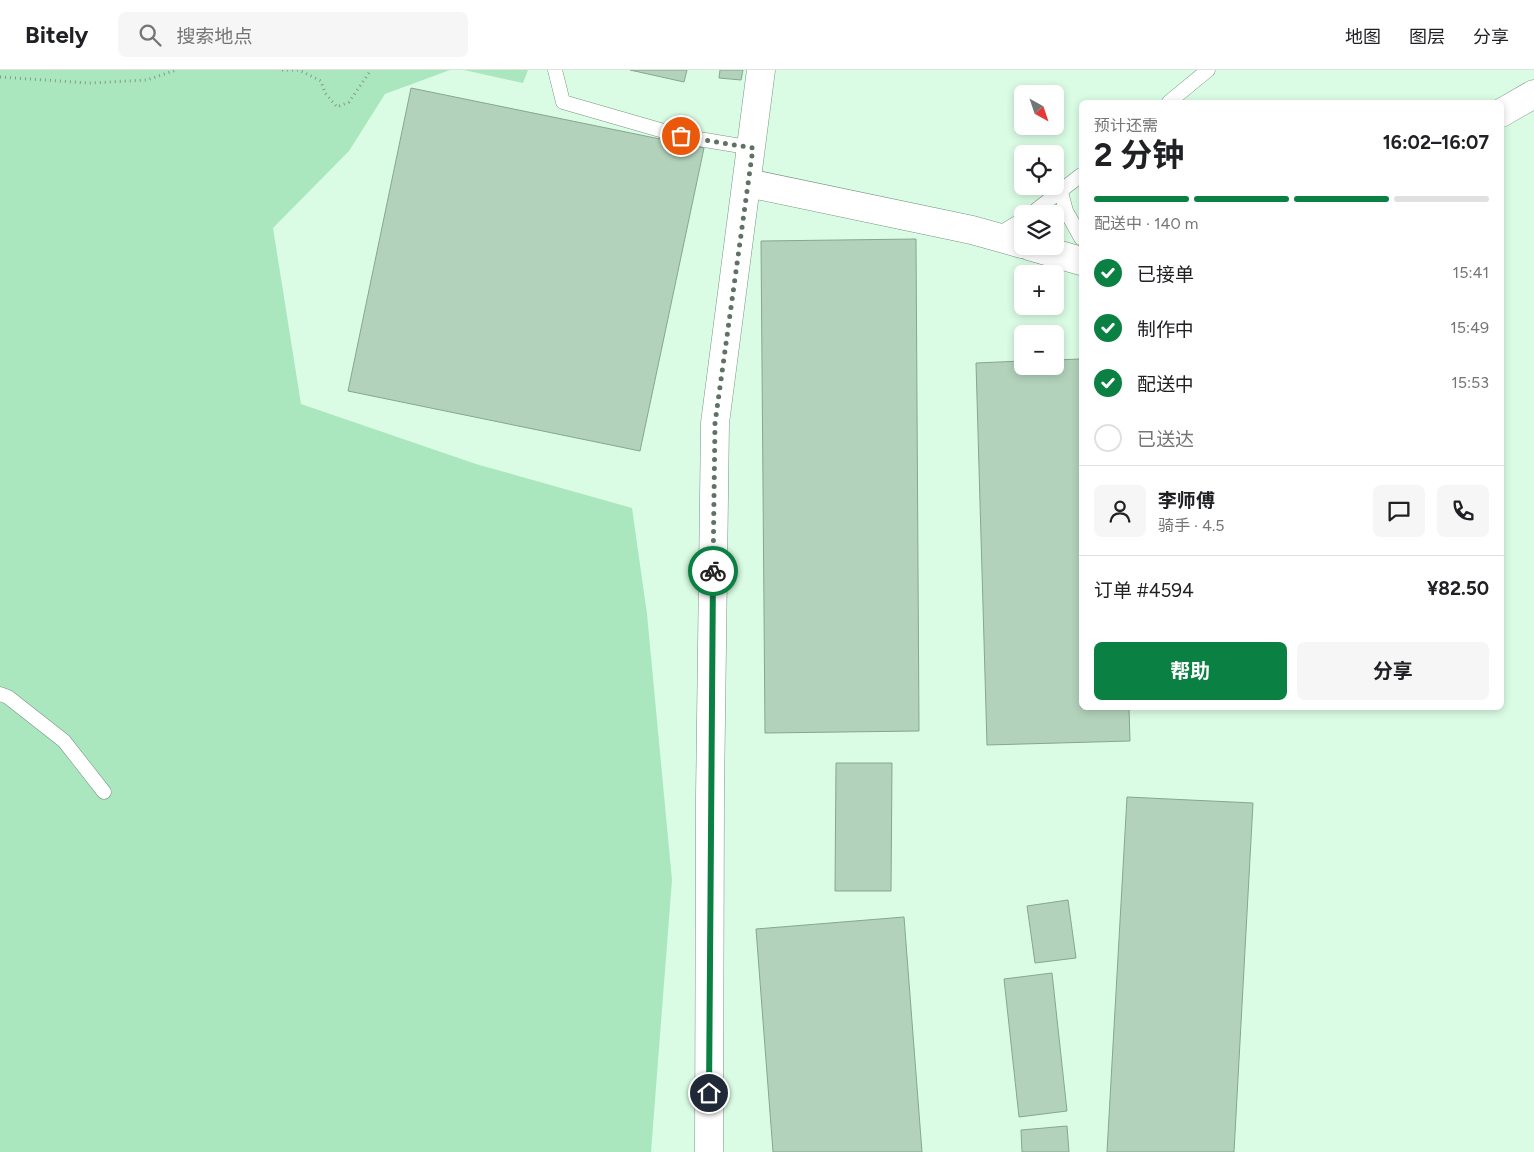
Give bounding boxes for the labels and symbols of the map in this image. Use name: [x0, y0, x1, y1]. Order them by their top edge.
north arrow: [1014, 85, 1064, 135]
pin: [660, 115, 702, 157]
courier: [688, 546, 738, 596]
pin: [688, 1072, 730, 1114]

